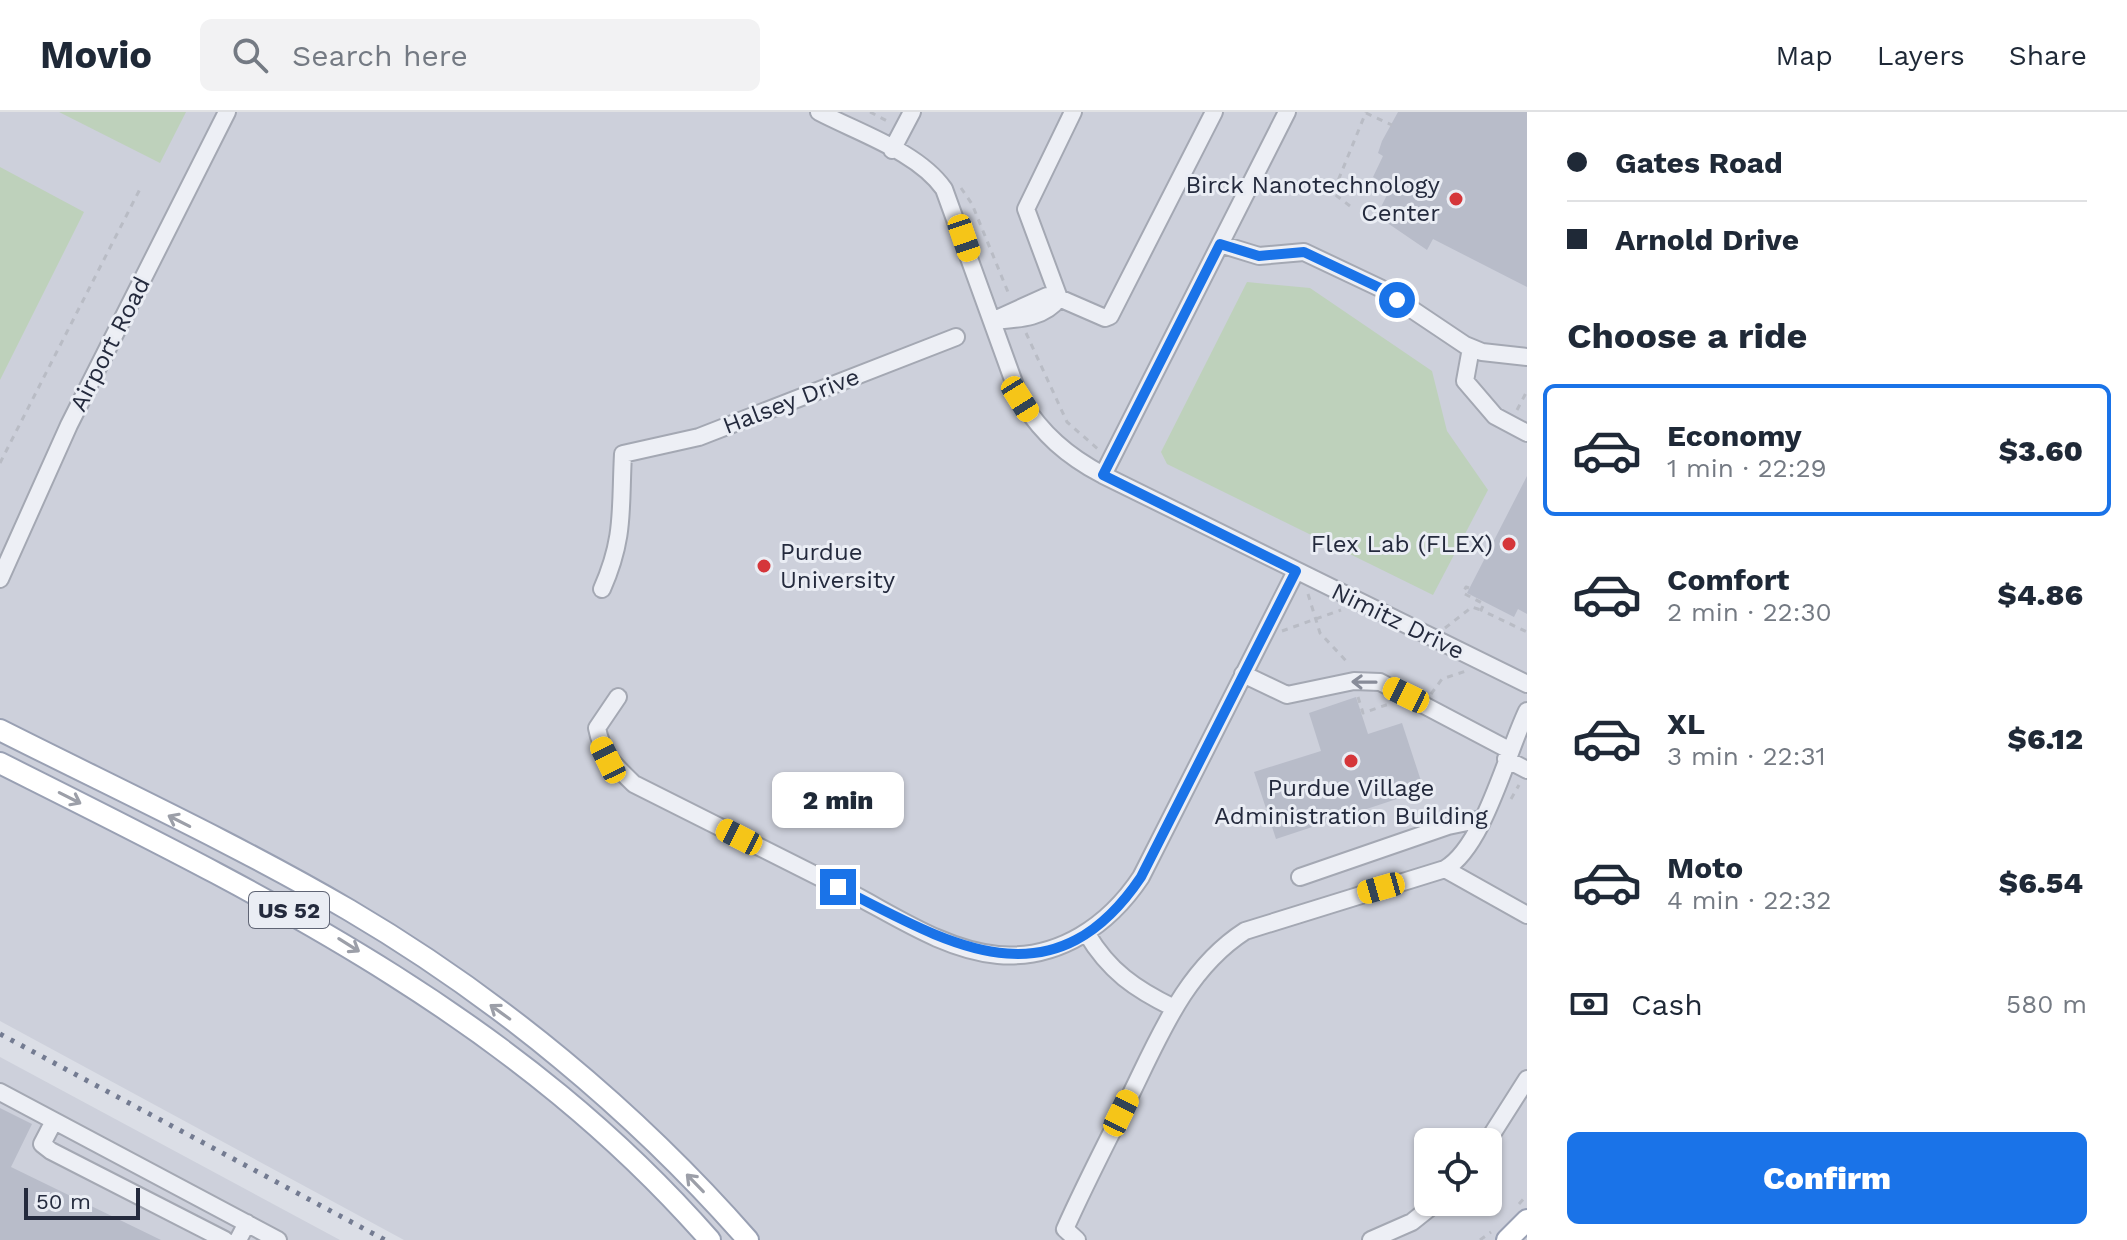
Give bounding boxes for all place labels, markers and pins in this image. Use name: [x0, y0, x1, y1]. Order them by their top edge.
place label: Birck Nanotechnology Center: [1185, 171, 1441, 227]
marker: Birck Nanotechnology Center: [1447, 190, 1465, 208]
place label: Flex Lab (FLEX): [1311, 530, 1493, 558]
marker: Flex Lab (FLEX): [1500, 535, 1518, 553]
place label: Purdue University: [780, 538, 896, 594]
marker: Purdue University: [755, 557, 773, 575]
marker: Purdue Village Administration Building: [1342, 752, 1360, 770]
place label: Purdue Village Administration Building: [1214, 774, 1488, 830]

